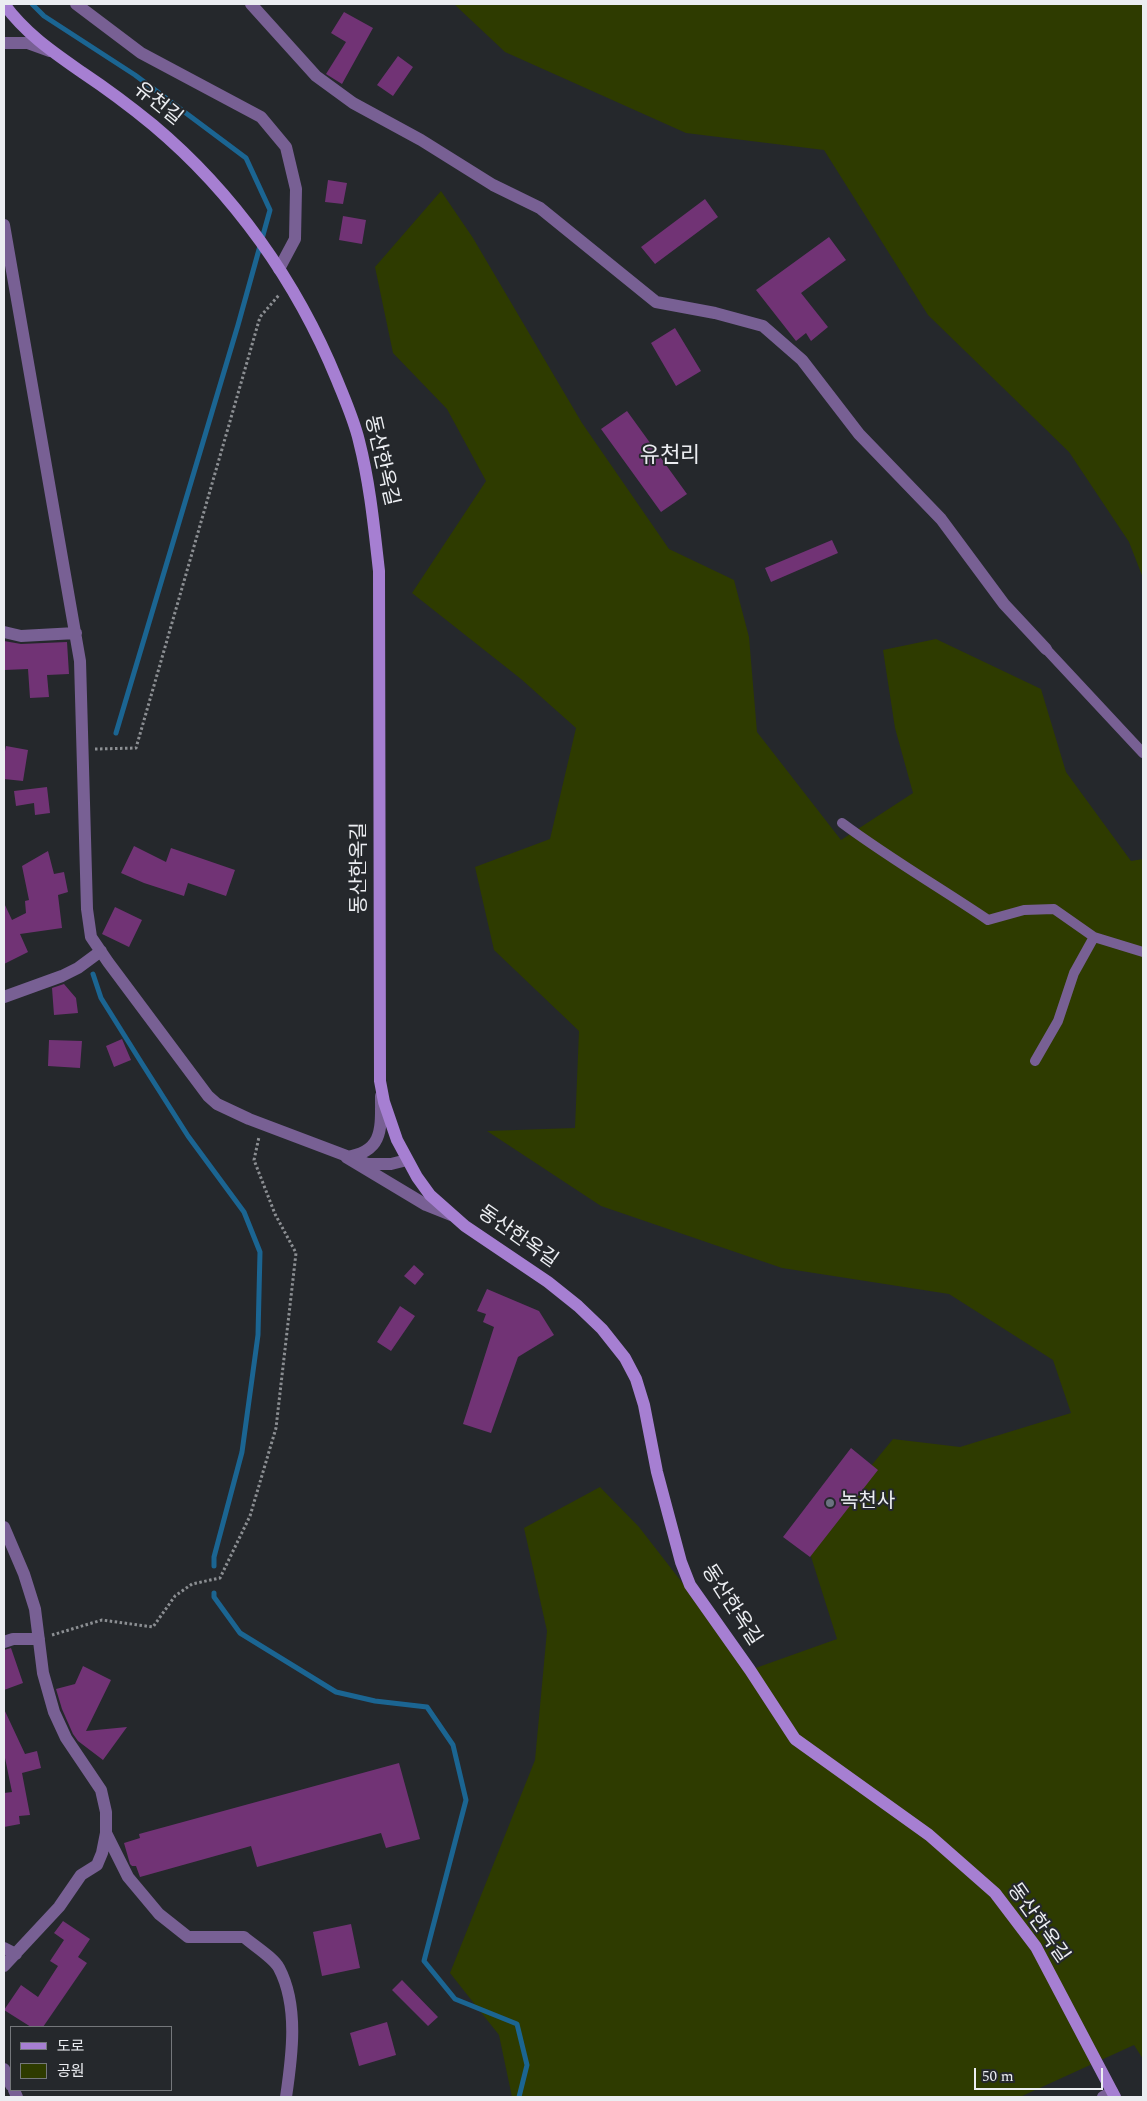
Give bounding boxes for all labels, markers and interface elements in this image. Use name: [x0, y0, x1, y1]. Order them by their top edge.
street label: 유천길: [128, 78, 186, 132]
street label: 동산한옥길: [358, 413, 402, 509]
district label: 유천리: [640, 445, 700, 471]
street label: 동산한옥길: [349, 822, 373, 914]
street label: 동산한옥길: [472, 1202, 562, 1274]
place label: 녹천사: [840, 1491, 895, 1515]
marker: 녹천사: [824, 1497, 836, 1509]
street label: 동산한옥길: [695, 1561, 765, 1651]
street label: 동산한옥길: [1001, 1879, 1073, 1969]
legend: [10, 2026, 172, 2091]
text: 도로: [57, 2035, 85, 2058]
scale bar: [977, 2058, 1106, 2090]
text: 공원: [57, 2060, 85, 2083]
text: 50 m: [982, 2065, 1014, 2088]

